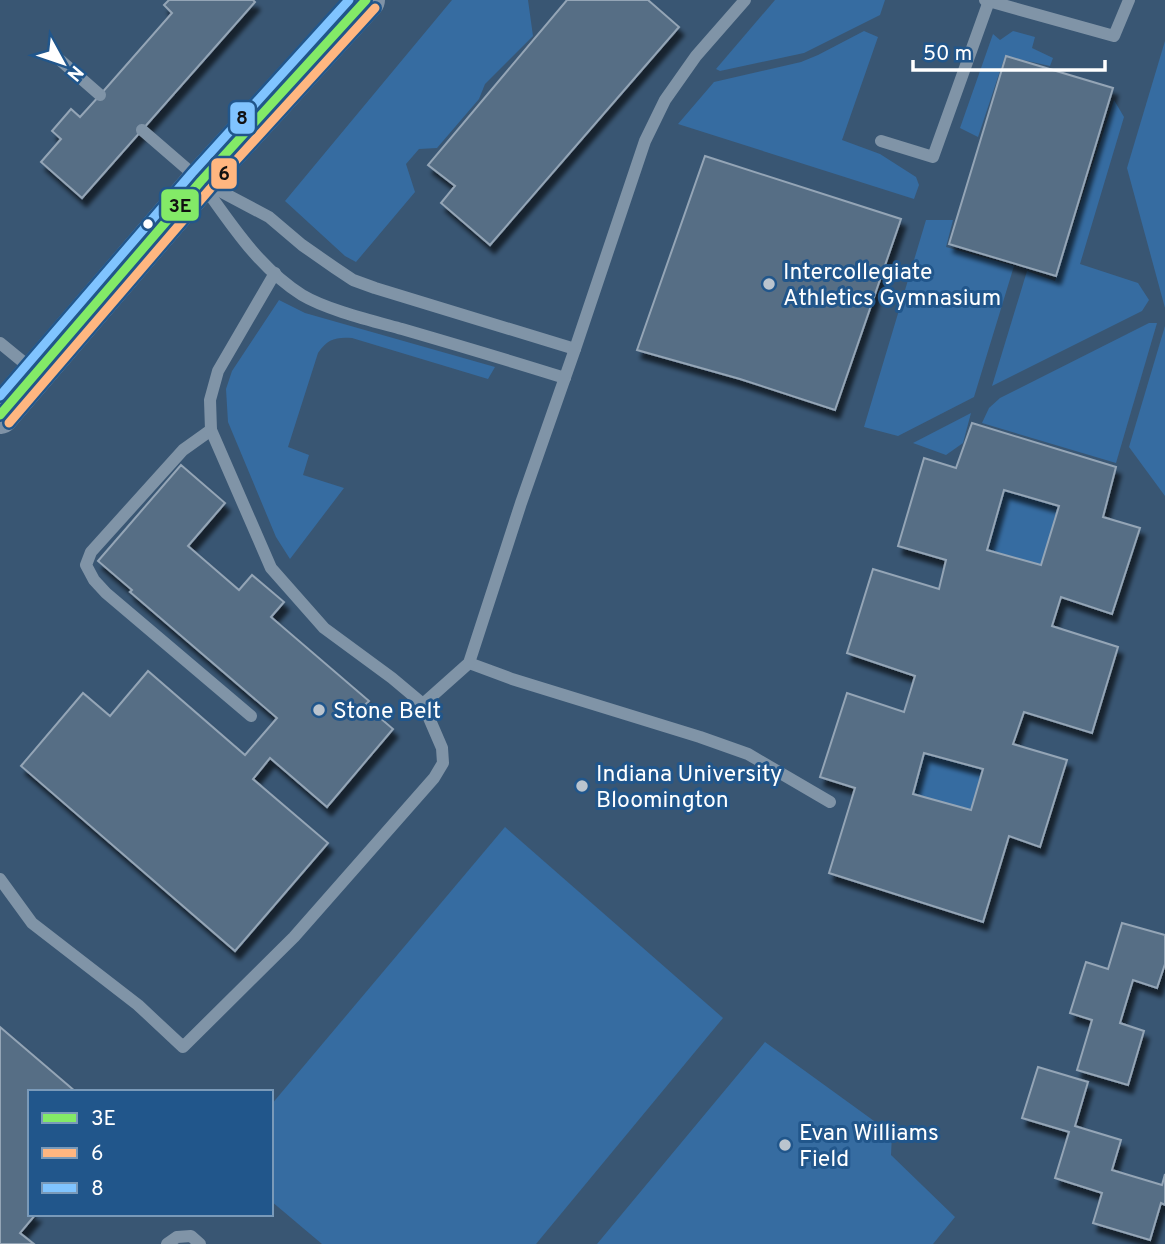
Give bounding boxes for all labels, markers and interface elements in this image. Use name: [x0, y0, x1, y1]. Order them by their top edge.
north arrow: [28, 28, 98, 98]
scale bar: [913, 28, 1106, 72]
text: 50 m: [923, 41, 972, 68]
text: N: [61, 60, 88, 86]
line badge: 8: [229, 101, 256, 135]
text: 8: [236, 107, 248, 131]
line badge: 6: [210, 157, 238, 190]
text: 6: [218, 163, 230, 187]
line badge: 3E: [160, 188, 200, 222]
text: 3E: [168, 195, 192, 219]
unlabelled marker: [141, 217, 155, 231]
place label: Intercollegiate Athletics Gymnasium: [783, 259, 1001, 314]
marker: Intercollegiate Athletics Gymnasium: [761, 276, 777, 292]
place label: Stone Belt: [333, 698, 441, 727]
marker: Stone Belt: [311, 702, 327, 718]
place label: Indiana University Bloomington: [596, 761, 782, 816]
marker: Indiana University Bloomington: [574, 778, 590, 794]
legend: [28, 1090, 273, 1216]
text: 3E: [91, 1106, 116, 1133]
place label: Evan Williams Field: [799, 1120, 939, 1175]
marker: Evan Williams Field: [777, 1137, 793, 1153]
text: 6: [91, 1141, 104, 1168]
text: 8: [91, 1176, 104, 1203]

